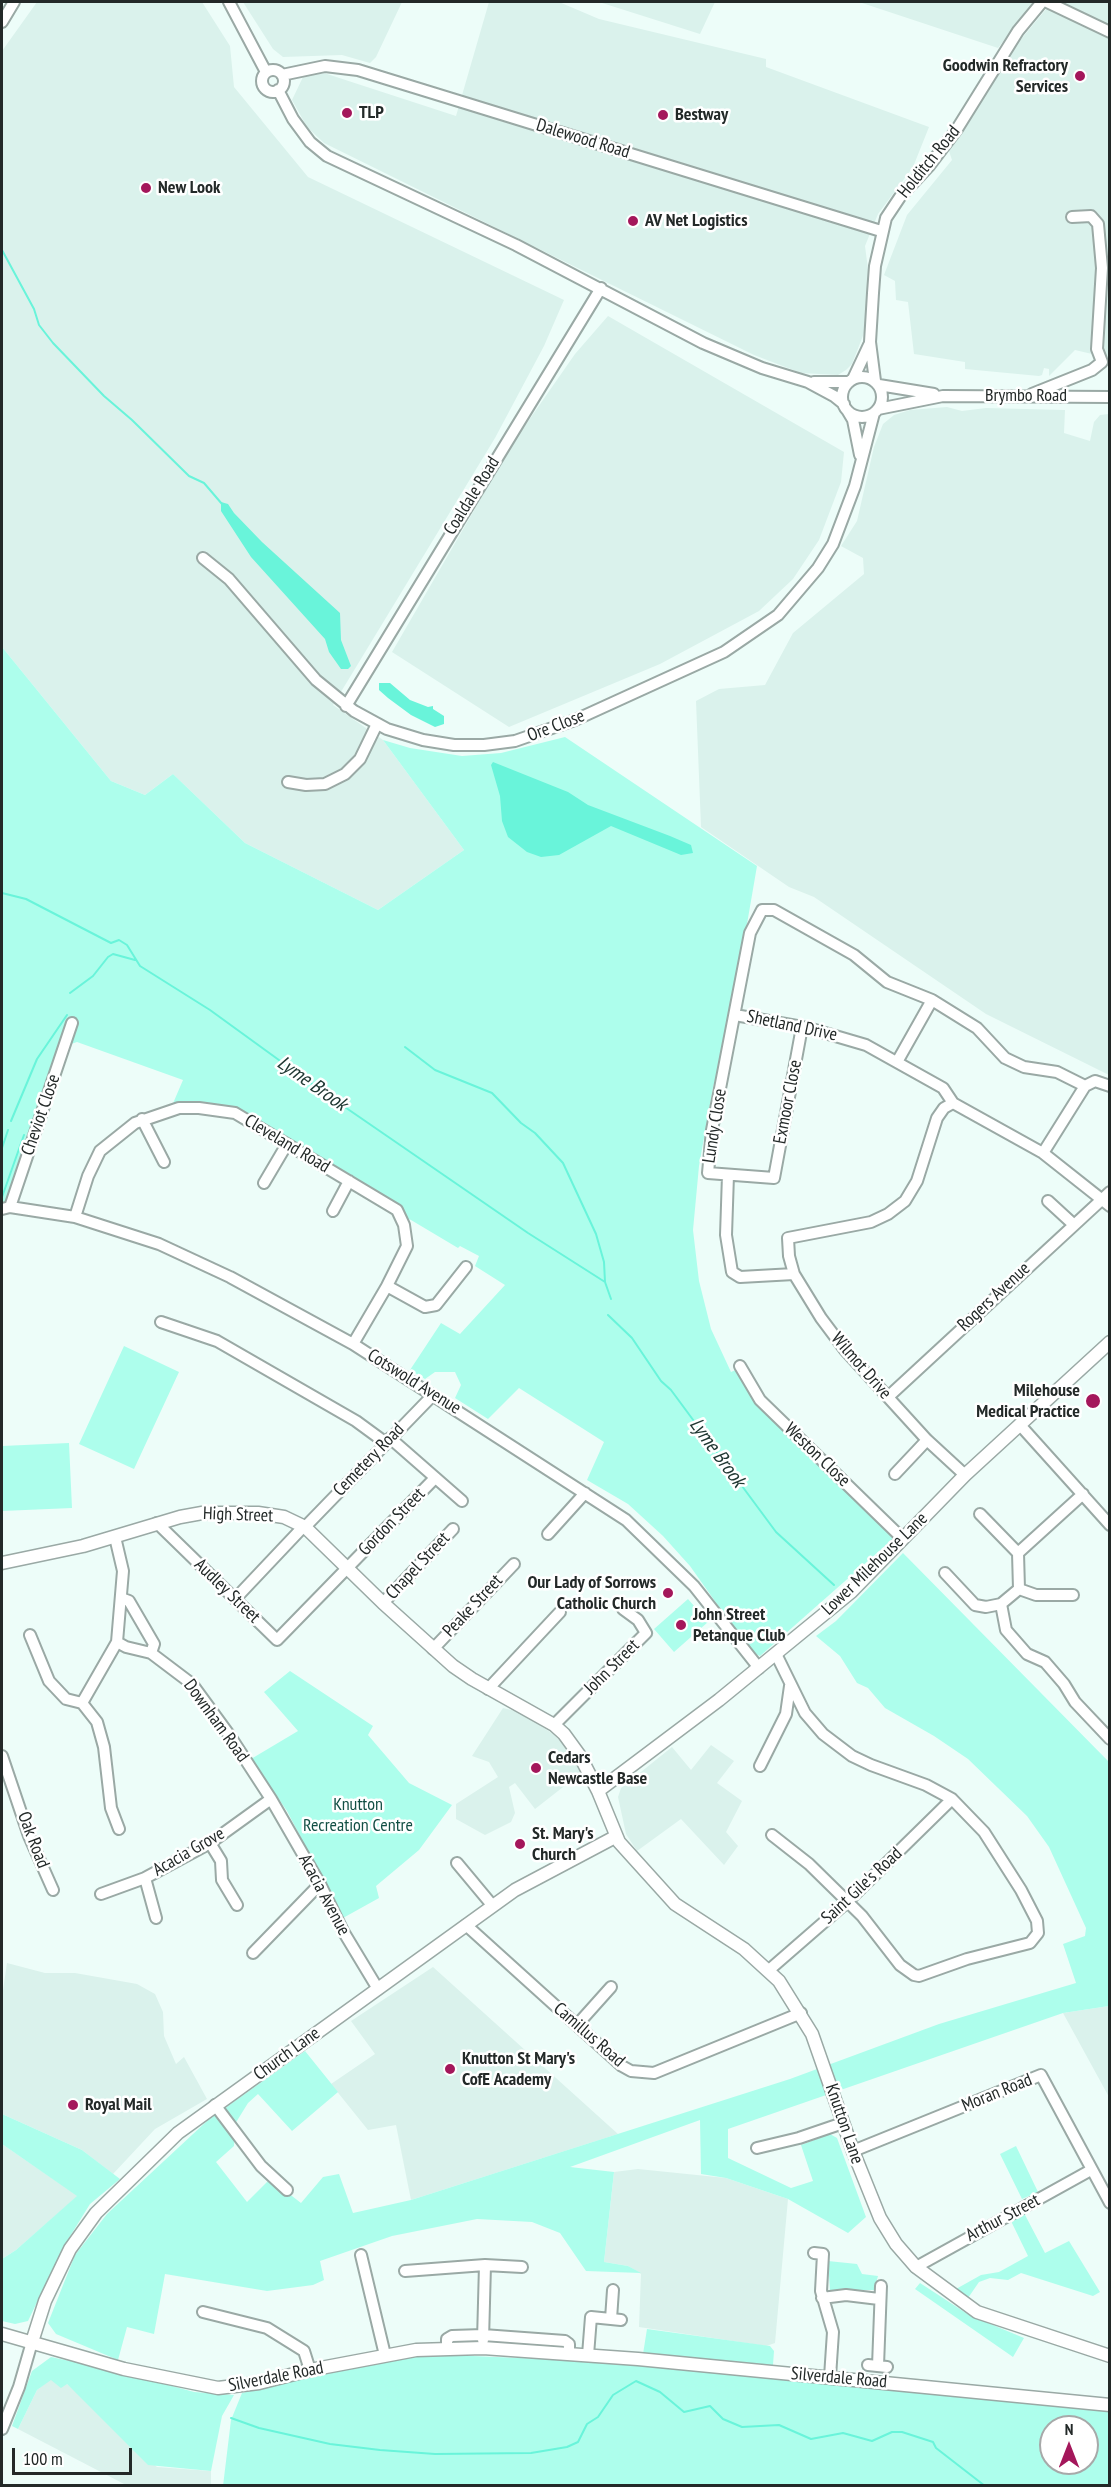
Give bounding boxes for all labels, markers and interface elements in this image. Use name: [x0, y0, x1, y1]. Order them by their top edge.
place label: Goodwin Refractory Services: [943, 55, 1068, 98]
marker: Goodwin Refractory Services: [1073, 69, 1087, 83]
place label: TLP: [359, 102, 384, 124]
place label: Bestway: [675, 104, 728, 126]
marker: TLP: [340, 106, 354, 120]
marker: Bestway: [656, 108, 670, 122]
street label: Dalewood Road: [534, 115, 632, 163]
street label: Holditch Road: [893, 121, 965, 203]
place label: New Look: [158, 177, 220, 199]
marker: New Look: [139, 181, 153, 195]
place label: AV Net Logistics: [645, 210, 747, 232]
marker: AV Net Logistics: [626, 214, 640, 228]
street label: Brymbo Road: [985, 385, 1067, 407]
street label: Coaldale Road: [440, 453, 504, 539]
street label: Ore Close: [524, 705, 588, 747]
street label: Shetland Drive: [745, 1006, 839, 1046]
water label: Lyme Brook: [272, 1051, 352, 1117]
street label: Exmoor Close: [769, 1058, 807, 1146]
street label: Cheviot Close: [17, 1072, 65, 1158]
street label: Lundy Close: [698, 1087, 732, 1165]
street label: Cleveland Road: [240, 1110, 334, 1178]
street label: Rogers Avenue: [953, 1258, 1035, 1336]
street label: Wilmot Drive: [826, 1328, 896, 1404]
street label: Cotswold Avenue: [363, 1345, 465, 1419]
place label: Milehouse Medical Practice: [976, 1380, 1080, 1422]
marker: Milehouse Medical Practice: [1084, 1392, 1102, 1410]
water label: Lyme Brook: [684, 1414, 750, 1492]
street label: Weston Close: [780, 1418, 854, 1492]
street label: Cemetery Road: [329, 1419, 409, 1501]
street label: Gordon Street: [354, 1484, 430, 1560]
street label: High Street: [202, 1503, 274, 1527]
street label: Lower Milehouse Lane: [818, 1508, 932, 1620]
street label: Chapel Street: [381, 1528, 455, 1604]
street label: Audley Street: [190, 1554, 264, 1628]
street label: Peake Street: [439, 1570, 507, 1642]
place label: Our Lady of Sorrows Catholic Church: [527, 1572, 656, 1614]
marker: Our Lady of Sorrows Catholic Church: [661, 1586, 675, 1600]
place label: John Street Petanque Club: [693, 1604, 786, 1646]
marker: John Street Petanque Club: [674, 1618, 688, 1632]
street label: John Street: [580, 1635, 644, 1699]
street label: Downham Road: [179, 1675, 253, 1767]
place label: Cedars Newcastle Base: [548, 1747, 647, 1790]
marker: Cedars Newcastle Base: [529, 1761, 543, 1775]
park label: Knutton Recreation Centre: [303, 1794, 413, 1836]
street label: Oak Road: [12, 1809, 54, 1871]
street label: Acacia Grove: [149, 1823, 229, 1881]
place label: St. Mary's Church: [532, 1823, 594, 1866]
marker: St. Mary's Church: [513, 1837, 527, 1851]
street label: Saint Gile's Road: [817, 1843, 907, 1929]
street label: Acacia Avenue: [294, 1851, 354, 1939]
street label: Camillus Road: [549, 1998, 629, 2072]
street label: Church Lane: [250, 2023, 324, 2085]
place label: Knutton St Mary's CofE Academy: [462, 2048, 575, 2090]
marker: Knutton St Mary's CofE Academy: [443, 2062, 457, 2076]
street label: Moran Road: [959, 2069, 1035, 2117]
street label: Knutton Lane: [820, 2081, 868, 2167]
place label: Royal Mail: [85, 2094, 152, 2116]
marker: Royal Mail: [66, 2098, 80, 2112]
street label: Arthur Street: [962, 2190, 1044, 2246]
street label: Silverdale Road: [227, 2357, 325, 2397]
street label: Silverdale Road: [790, 2363, 888, 2393]
north arrow: [1039, 2415, 1099, 2475]
text: N: [1065, 2419, 1073, 2439]
scale bar: [15, 2436, 135, 2474]
text: 100 m: [23, 2447, 63, 2470]

